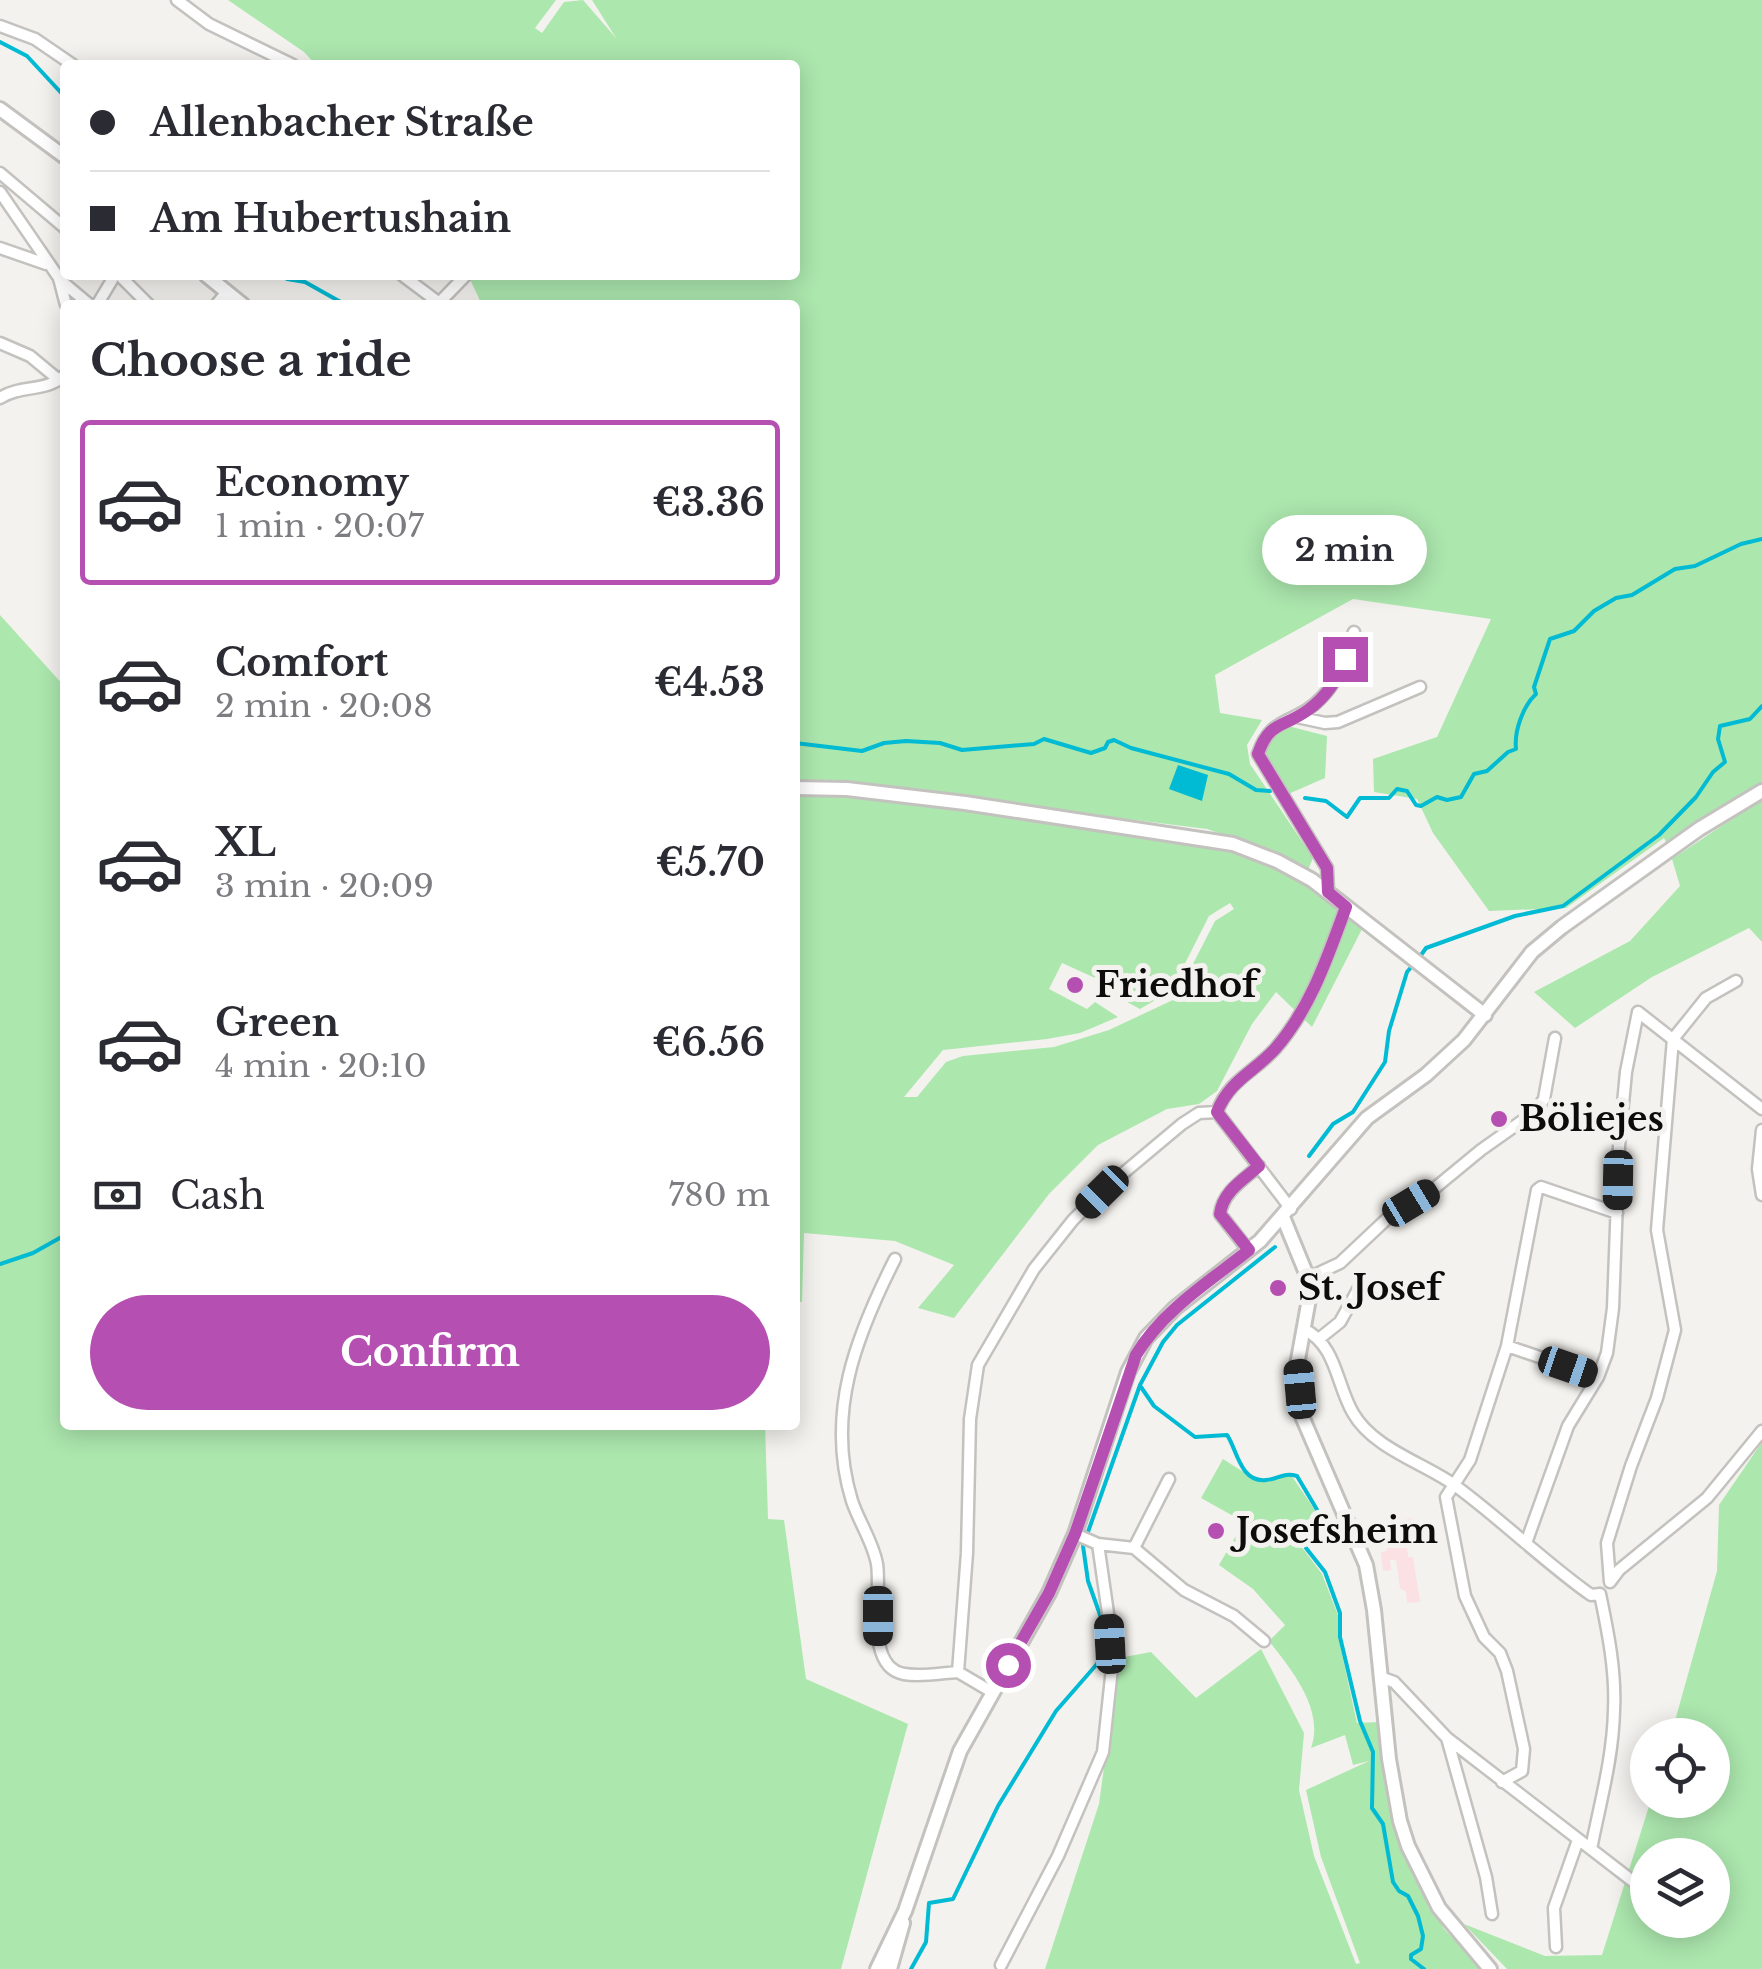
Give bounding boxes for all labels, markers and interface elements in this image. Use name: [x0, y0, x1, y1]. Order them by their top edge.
text: Allenbacher Straße: [150, 99, 534, 146]
text: Am Hubertushain: [150, 195, 511, 242]
text: Choose a ride: [90, 332, 412, 388]
icon: car: [95, 458, 185, 548]
text: Economy: [215, 459, 409, 506]
text: €3.36: [652, 479, 765, 526]
text: 1 min · 20:07: [215, 506, 424, 546]
callout: 2 min: [1262, 514, 1428, 584]
text: 2 min: [1295, 530, 1394, 570]
route end: [1323, 637, 1368, 682]
icon: car: [95, 638, 185, 728]
text: Comfort: [215, 639, 388, 686]
text: €4.53: [654, 659, 765, 706]
text: 2 min · 20:08: [215, 686, 433, 726]
icon: car: [95, 818, 185, 908]
text: XL: [215, 819, 276, 866]
text: €5.70: [656, 839, 765, 886]
text: 3 min · 20:09: [215, 866, 434, 906]
place label: Friedhof: [1095, 963, 1261, 1006]
marker: Friedhof: [1064, 974, 1086, 996]
icon: car: [95, 998, 185, 1088]
text: Green: [215, 999, 339, 1046]
text: €6.56: [652, 1019, 765, 1066]
text: 4 min · 20:10: [215, 1046, 427, 1086]
place label: Böliejes: [1519, 1097, 1664, 1140]
marker: Böliejes: [1488, 1108, 1510, 1130]
car: [1602, 1150, 1634, 1210]
car: [1070, 1160, 1134, 1224]
icon: cash: [90, 1168, 145, 1223]
text: Cash: [170, 1172, 265, 1219]
text: 780 m: [668, 1175, 770, 1215]
car: [1378, 1175, 1444, 1231]
place label: St. Josef: [1298, 1266, 1445, 1309]
marker: St. Josef: [1267, 1277, 1289, 1299]
button: Confirm: [90, 1295, 770, 1410]
car: [1535, 1343, 1601, 1391]
car: [1282, 1358, 1318, 1420]
place label: Josefsheim: [1230, 1509, 1438, 1552]
marker: Josefsheim: [1205, 1520, 1227, 1542]
car: [863, 1586, 893, 1646]
car: [1093, 1613, 1127, 1675]
route start: [986, 1643, 1031, 1688]
map controls: [1630, 1718, 1730, 1938]
button: locate: [1630, 1718, 1730, 1818]
button: layers: [1630, 1838, 1730, 1938]

